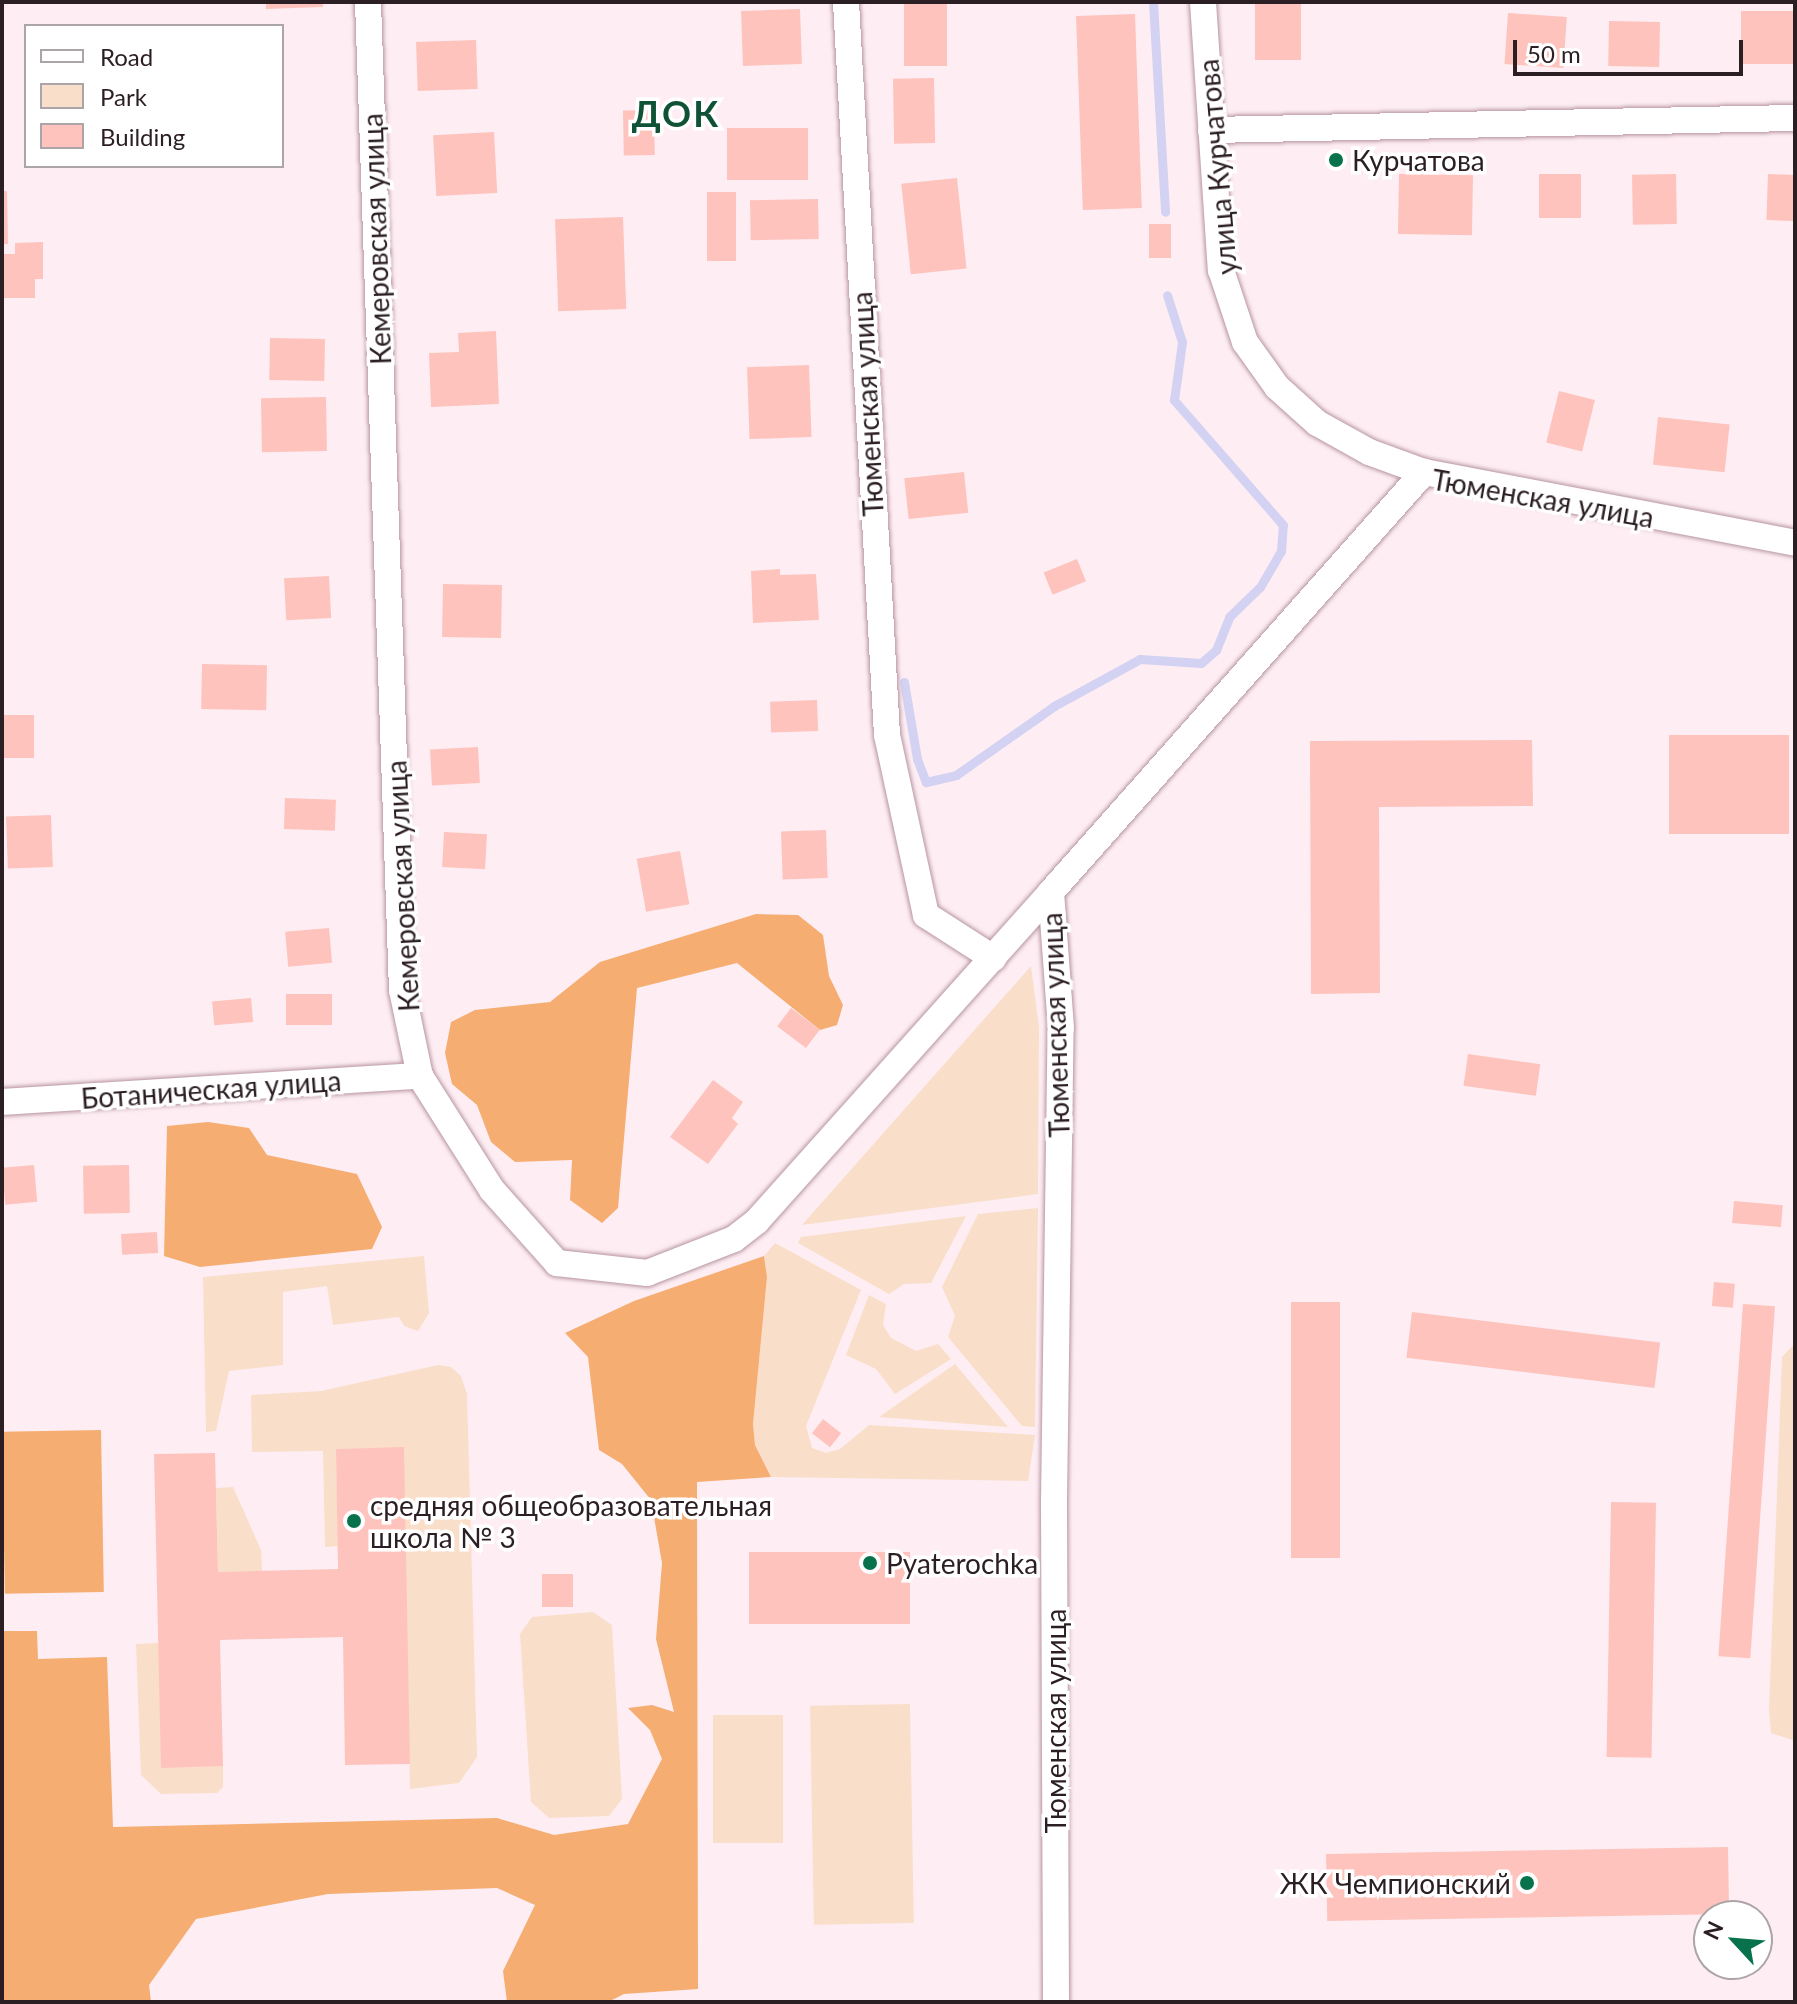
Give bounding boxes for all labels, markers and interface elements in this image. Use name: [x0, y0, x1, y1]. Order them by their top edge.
legend: [24, 24, 284, 168]
scale bar: [1517, 24, 1747, 74]
text: 50 m: [1527, 39, 1581, 68]
text: Road: [100, 42, 153, 71]
street label: улица Курчатова: [1191, 58, 1243, 276]
text: Park: [100, 82, 147, 111]
district label: ДОК: [632, 92, 720, 136]
street label: Кемеровская улица: [355, 113, 397, 365]
text: Building: [100, 122, 185, 151]
place label: Курчатова: [1352, 143, 1485, 177]
marker: Курчатова: [1327, 151, 1345, 169]
street label: Тюменская улица: [844, 291, 890, 517]
street label: Тюменская улица: [1429, 462, 1657, 534]
street label: Кемеровская улица: [379, 759, 425, 1013]
street label: Тюменская улица: [1034, 912, 1076, 1138]
street label: Ботаническая улица: [80, 1063, 342, 1115]
place label: средняя общеобразовательная школа № 3: [370, 1488, 772, 1554]
marker: средняя общеобразовательная школа № 3: [345, 1512, 363, 1530]
place label: Pyaterochka: [886, 1546, 1038, 1580]
marker: Pyaterochka: [861, 1554, 879, 1572]
street label: Тюменская улица: [1038, 1609, 1072, 1833]
place label: ЖК Чемпионский: [1280, 1866, 1511, 1900]
marker: ЖК Чемпионский: [1518, 1874, 1536, 1892]
north arrow: [1693, 1900, 1773, 1980]
text: N: [1697, 1917, 1729, 1944]

